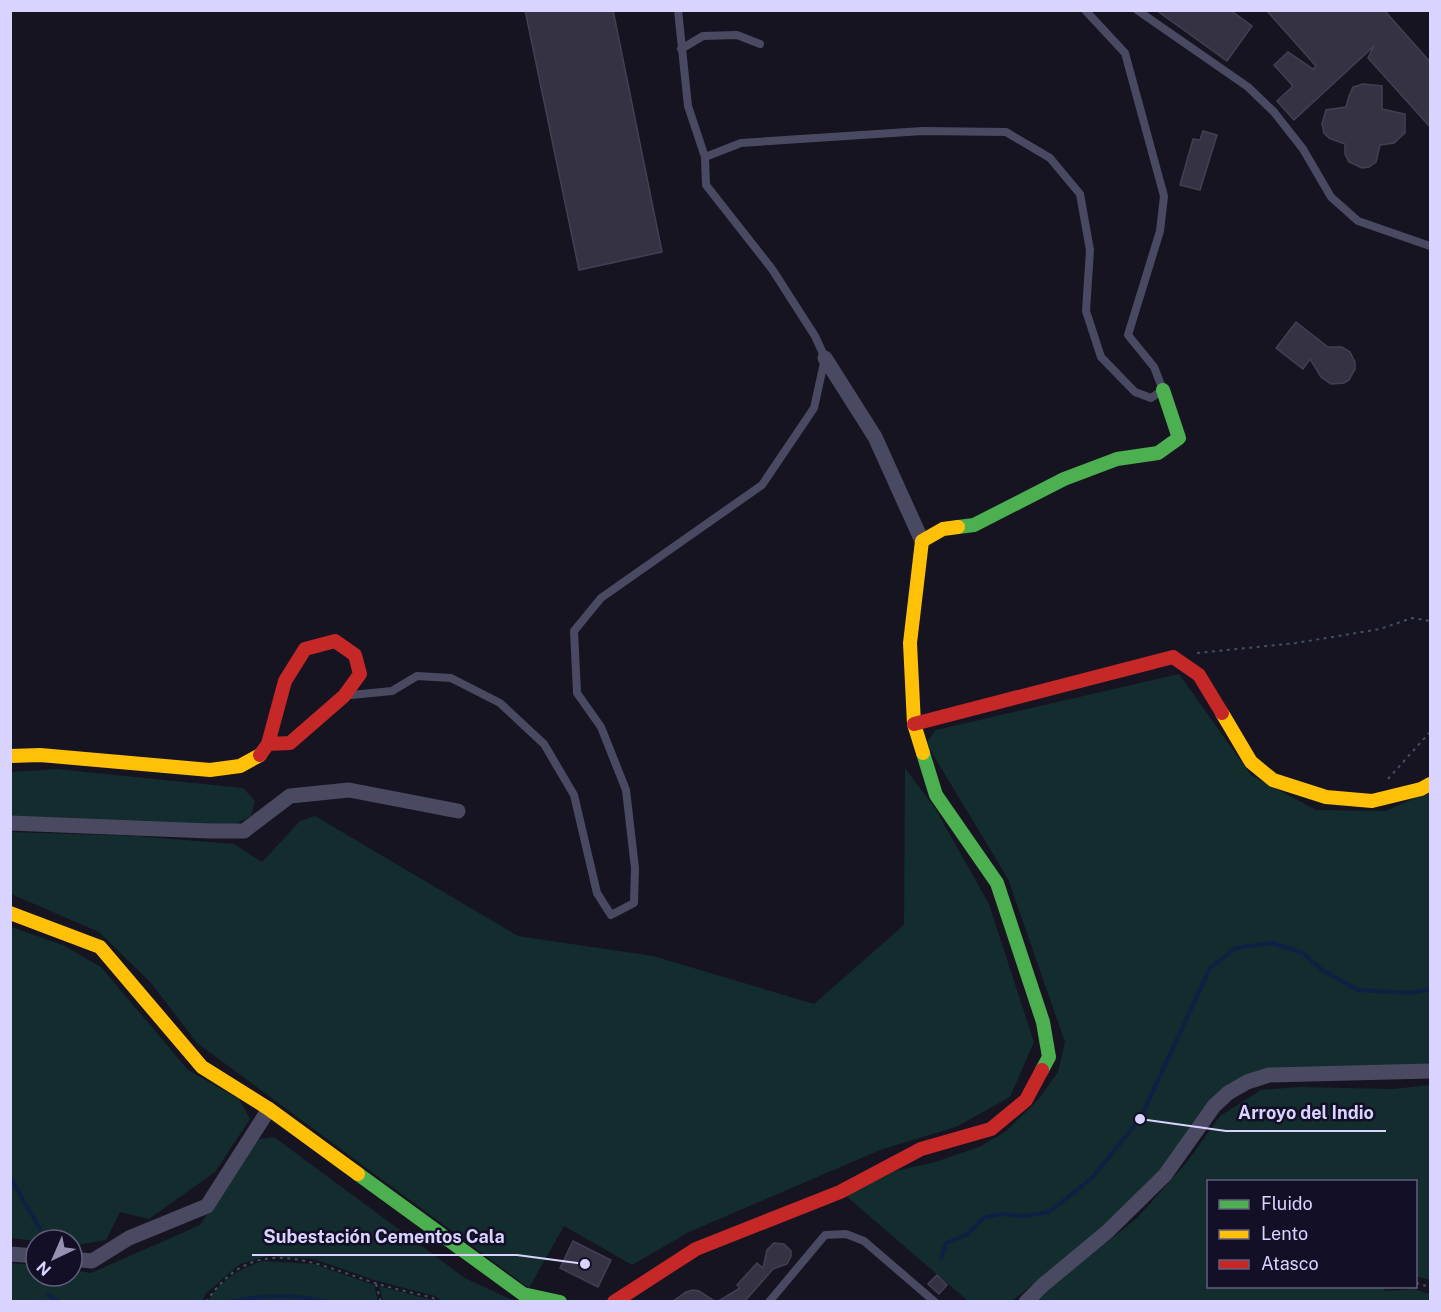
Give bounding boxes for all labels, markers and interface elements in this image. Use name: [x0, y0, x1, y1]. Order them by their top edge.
callout: Arroyo del Indio: [1226, 1095, 1386, 1131]
text: Arroyo del Indio: [1238, 1102, 1374, 1123]
legend: [1207, 1180, 1417, 1288]
text: Fluido: [1261, 1193, 1313, 1214]
callout: Subestación Cementos Cala: [252, 1219, 517, 1255]
text: Lento: [1261, 1223, 1308, 1244]
text: Subestación Cementos Cala: [263, 1226, 505, 1247]
north arrow: [24, 1228, 84, 1288]
text: Atasco: [1261, 1253, 1319, 1274]
text: N: [33, 1257, 55, 1280]

